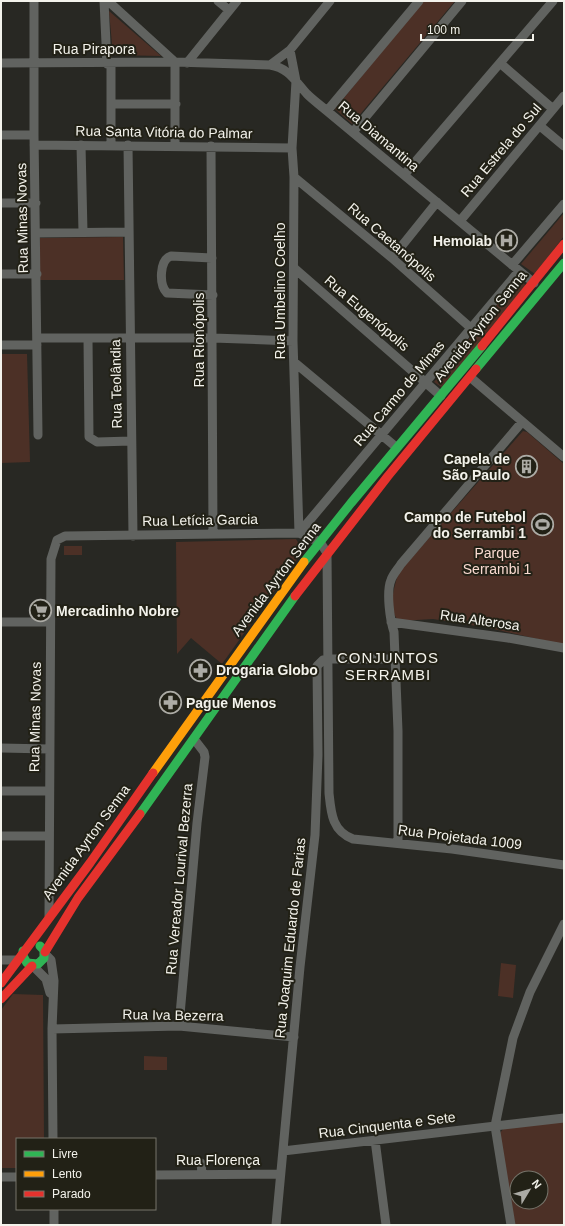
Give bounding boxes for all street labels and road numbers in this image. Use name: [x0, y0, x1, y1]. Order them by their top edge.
street label: Rua Pirapora: [53, 41, 135, 57]
street label: Rua Diamantina: [335, 98, 423, 175]
street label: Rua Estrela do Sul: [457, 100, 545, 200]
street label: Rua Santa Vitória do Palmar: [75, 122, 253, 142]
street label: Rua Minas Novas: [13, 163, 31, 273]
street label: Rua Caetanópolis: [345, 199, 439, 285]
street label: Rua Umbelino Coelho: [272, 222, 288, 359]
street label: Avenida Ayrton Senna: [430, 267, 530, 385]
street label: Rua Eugenópolis: [322, 272, 412, 354]
street label: Rua Rionópolis: [191, 293, 207, 387]
street label: Rua Carmo de Minas: [350, 337, 448, 449]
street label: Rua Teolândia: [107, 339, 125, 429]
street label: Rua Letícia Garcia: [142, 511, 258, 529]
street label: Avenida Ayrton Senna: [228, 519, 324, 639]
street label: Rua Alterosa: [439, 606, 521, 634]
street label: Rua Minas Novas: [26, 662, 44, 772]
street label: Avenida Ayrton Senna: [39, 781, 133, 903]
street label: Rua Vereador Lourival Bezerra: [163, 782, 195, 975]
street label: Rua Projetada 1009: [397, 821, 523, 853]
street label: Rua Joaquim Eduardo de Farias: [272, 837, 308, 1039]
street label: Rua Iva Bezerra: [122, 1006, 224, 1024]
street label: Rua Cinquenta e Sete: [318, 1109, 457, 1141]
street label: Rua Florença: [176, 1152, 260, 1168]

